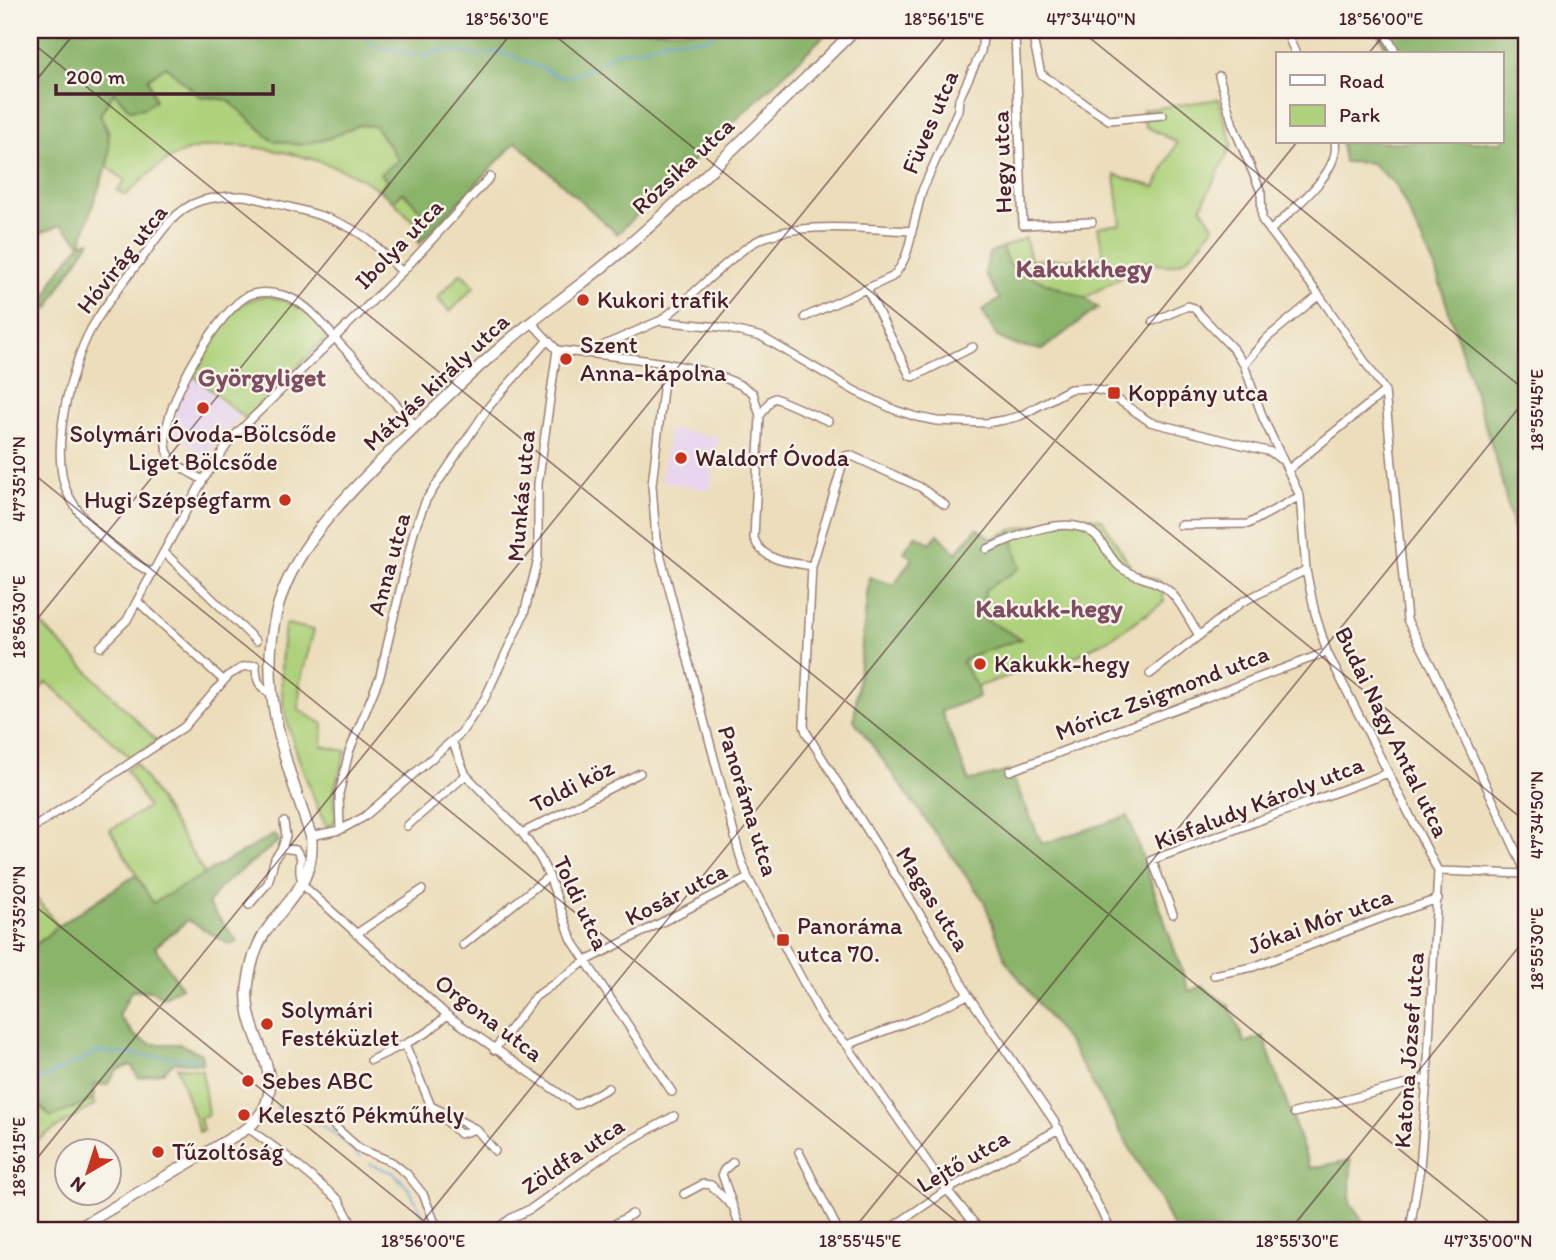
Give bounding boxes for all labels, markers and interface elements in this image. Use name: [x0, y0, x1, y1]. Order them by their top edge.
text: 18°56'30"E: [465, 8, 549, 30]
text: 18°56'15"E: [904, 8, 984, 30]
text: 47°34'40"N: [1046, 8, 1136, 30]
text: 18°56'00"E: [1339, 8, 1423, 30]
scale bar: [56, 52, 273, 96]
legend: [1276, 52, 1504, 144]
text: 200 m: [66, 64, 126, 89]
street label: Füves utca: [895, 65, 965, 178]
text: Road: [1339, 68, 1385, 93]
text: Park: [1339, 102, 1381, 127]
street label: Rózsika utca: [625, 110, 740, 221]
street label: Hegy utca: [985, 110, 1018, 214]
street label: Ibolya utca: [348, 192, 449, 295]
street label: Hóvirág utca: [70, 198, 174, 319]
district label: Kakukkhegy: [1016, 252, 1153, 284]
place label: Kukori trafik: [597, 285, 729, 314]
marker: Kukori trafik: [575, 292, 591, 308]
street label: Mátyás király utca: [356, 306, 515, 457]
place label: Szent Anna-kápolna: [580, 330, 727, 387]
marker: Szent Anna-kápolna: [558, 351, 574, 367]
district label: Györgyliget: [198, 361, 326, 393]
text: 18°55'45"E: [1526, 369, 1548, 451]
place label: Koppány utca: [1128, 378, 1268, 407]
marker: Koppány utca: [1106, 385, 1122, 401]
marker: Solymári Óvoda-Bölcsőde Liget Bölcsőde: [195, 400, 211, 416]
place label: Solymári Óvoda-Bölcsőde Liget Bölcsőde: [70, 419, 336, 476]
street label: Munkás utca: [500, 428, 541, 563]
text: 47°35'10"N: [8, 436, 30, 522]
place label: Waldorf Óvoda: [695, 443, 850, 472]
marker: Waldorf Óvoda: [673, 450, 689, 466]
place label: Hugi Szépségfarm: [84, 485, 271, 514]
marker: Hugi Szépségfarm: [277, 492, 293, 508]
street label: Anna utca: [361, 509, 416, 619]
text: 18°56'30"E: [8, 575, 30, 659]
district label: Kakukk-hegy: [976, 592, 1123, 624]
street label: Budai Nagy Antal utca: [1329, 622, 1456, 842]
street label: Móricz Zsigmond utca: [1051, 638, 1273, 747]
place label: Kakukk-hegy: [994, 649, 1130, 678]
marker: Kakukk-hegy: [972, 656, 988, 672]
street label: Panoráma utca: [712, 722, 785, 880]
street label: Kisfaludy Károly utca: [1150, 749, 1368, 856]
street label: Toldi köz: [525, 752, 619, 819]
text: 47°34'50"N: [1526, 771, 1548, 859]
street label: Magas utca: [890, 841, 977, 957]
street label: Toldi utca: [547, 851, 616, 955]
street label: Kosár utca: [620, 855, 732, 932]
text: 47°35'20"N: [8, 866, 30, 952]
street label: Jókai Mór utca: [1243, 881, 1397, 960]
text: 18°55'30"E: [1526, 907, 1548, 991]
place label: Panoráma utca 70.: [797, 911, 903, 968]
marker: Panoráma utca 70.: [775, 932, 791, 948]
street label: Katona József utca: [1387, 950, 1430, 1149]
street label: Orgona utca: [429, 967, 550, 1068]
place label: Solymári Festéküzlet: [281, 995, 399, 1052]
marker: Solymári Festéküzlet: [259, 1016, 275, 1032]
place label: Sebes ABC: [262, 1066, 373, 1095]
marker: Sebes ABC: [240, 1073, 256, 1089]
place label: Kelesztő Pékműhely: [258, 1100, 465, 1129]
marker: Kelesztő Pékműhely: [236, 1107, 252, 1123]
street label: Zöldfa utca: [516, 1110, 630, 1201]
text: 18°56'15"E: [8, 1117, 30, 1197]
street label: Lejtő utca: [911, 1122, 1015, 1199]
place label: Tűzoltóság: [172, 1137, 285, 1166]
north arrow: [52, 1138, 122, 1208]
marker: Tűzoltóság: [150, 1144, 166, 1160]
text: N: [65, 1172, 90, 1198]
text: 18°56'00"E: [381, 1230, 465, 1252]
text: 18°55'45"E: [819, 1230, 901, 1252]
text: 18°55'30"E: [1255, 1230, 1339, 1252]
text: 47°35'00"N: [1444, 1230, 1532, 1252]

